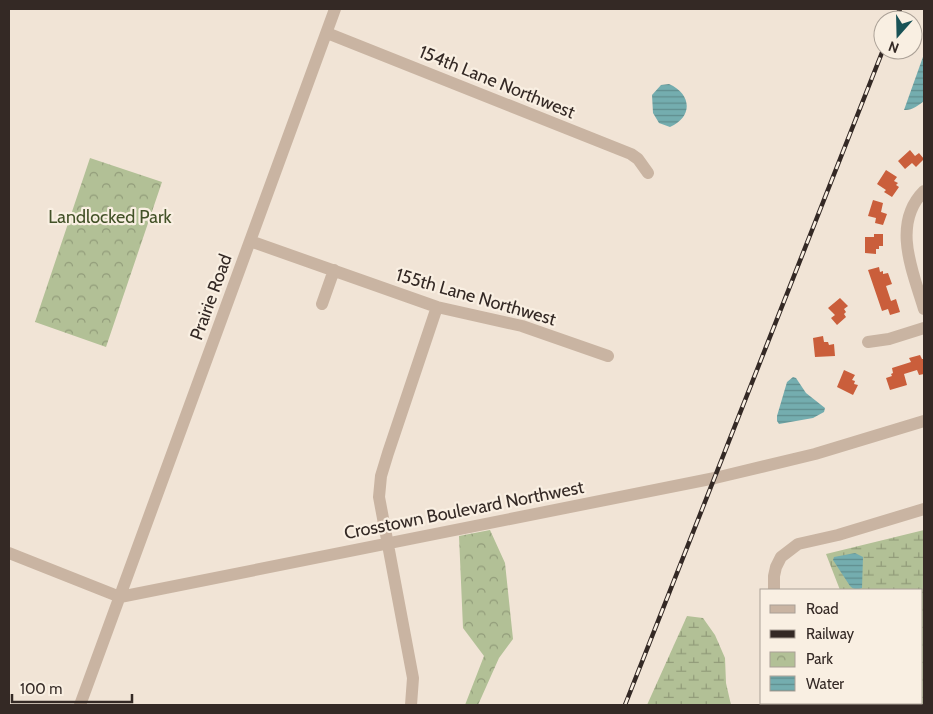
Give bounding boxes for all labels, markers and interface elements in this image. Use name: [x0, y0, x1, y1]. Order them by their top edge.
north arrow: [873, 10, 923, 60]
text: N: [886, 37, 901, 57]
street label: 154th Lane Northwest: [416, 41, 578, 123]
park label: Landlocked Park: [48, 206, 173, 228]
street label: Prairie Road: [185, 251, 237, 343]
street label: 155th Lane Northwest: [393, 264, 559, 330]
street label: Crosstown Boulevard Northwest: [342, 476, 586, 544]
legend: [760, 589, 923, 704]
text: Road: [806, 600, 839, 618]
text: Railway: [806, 625, 855, 643]
text: Park: [806, 650, 833, 668]
scale bar: [12, 672, 132, 704]
text: Water: [806, 675, 844, 693]
text: 100 m: [20, 680, 62, 698]

